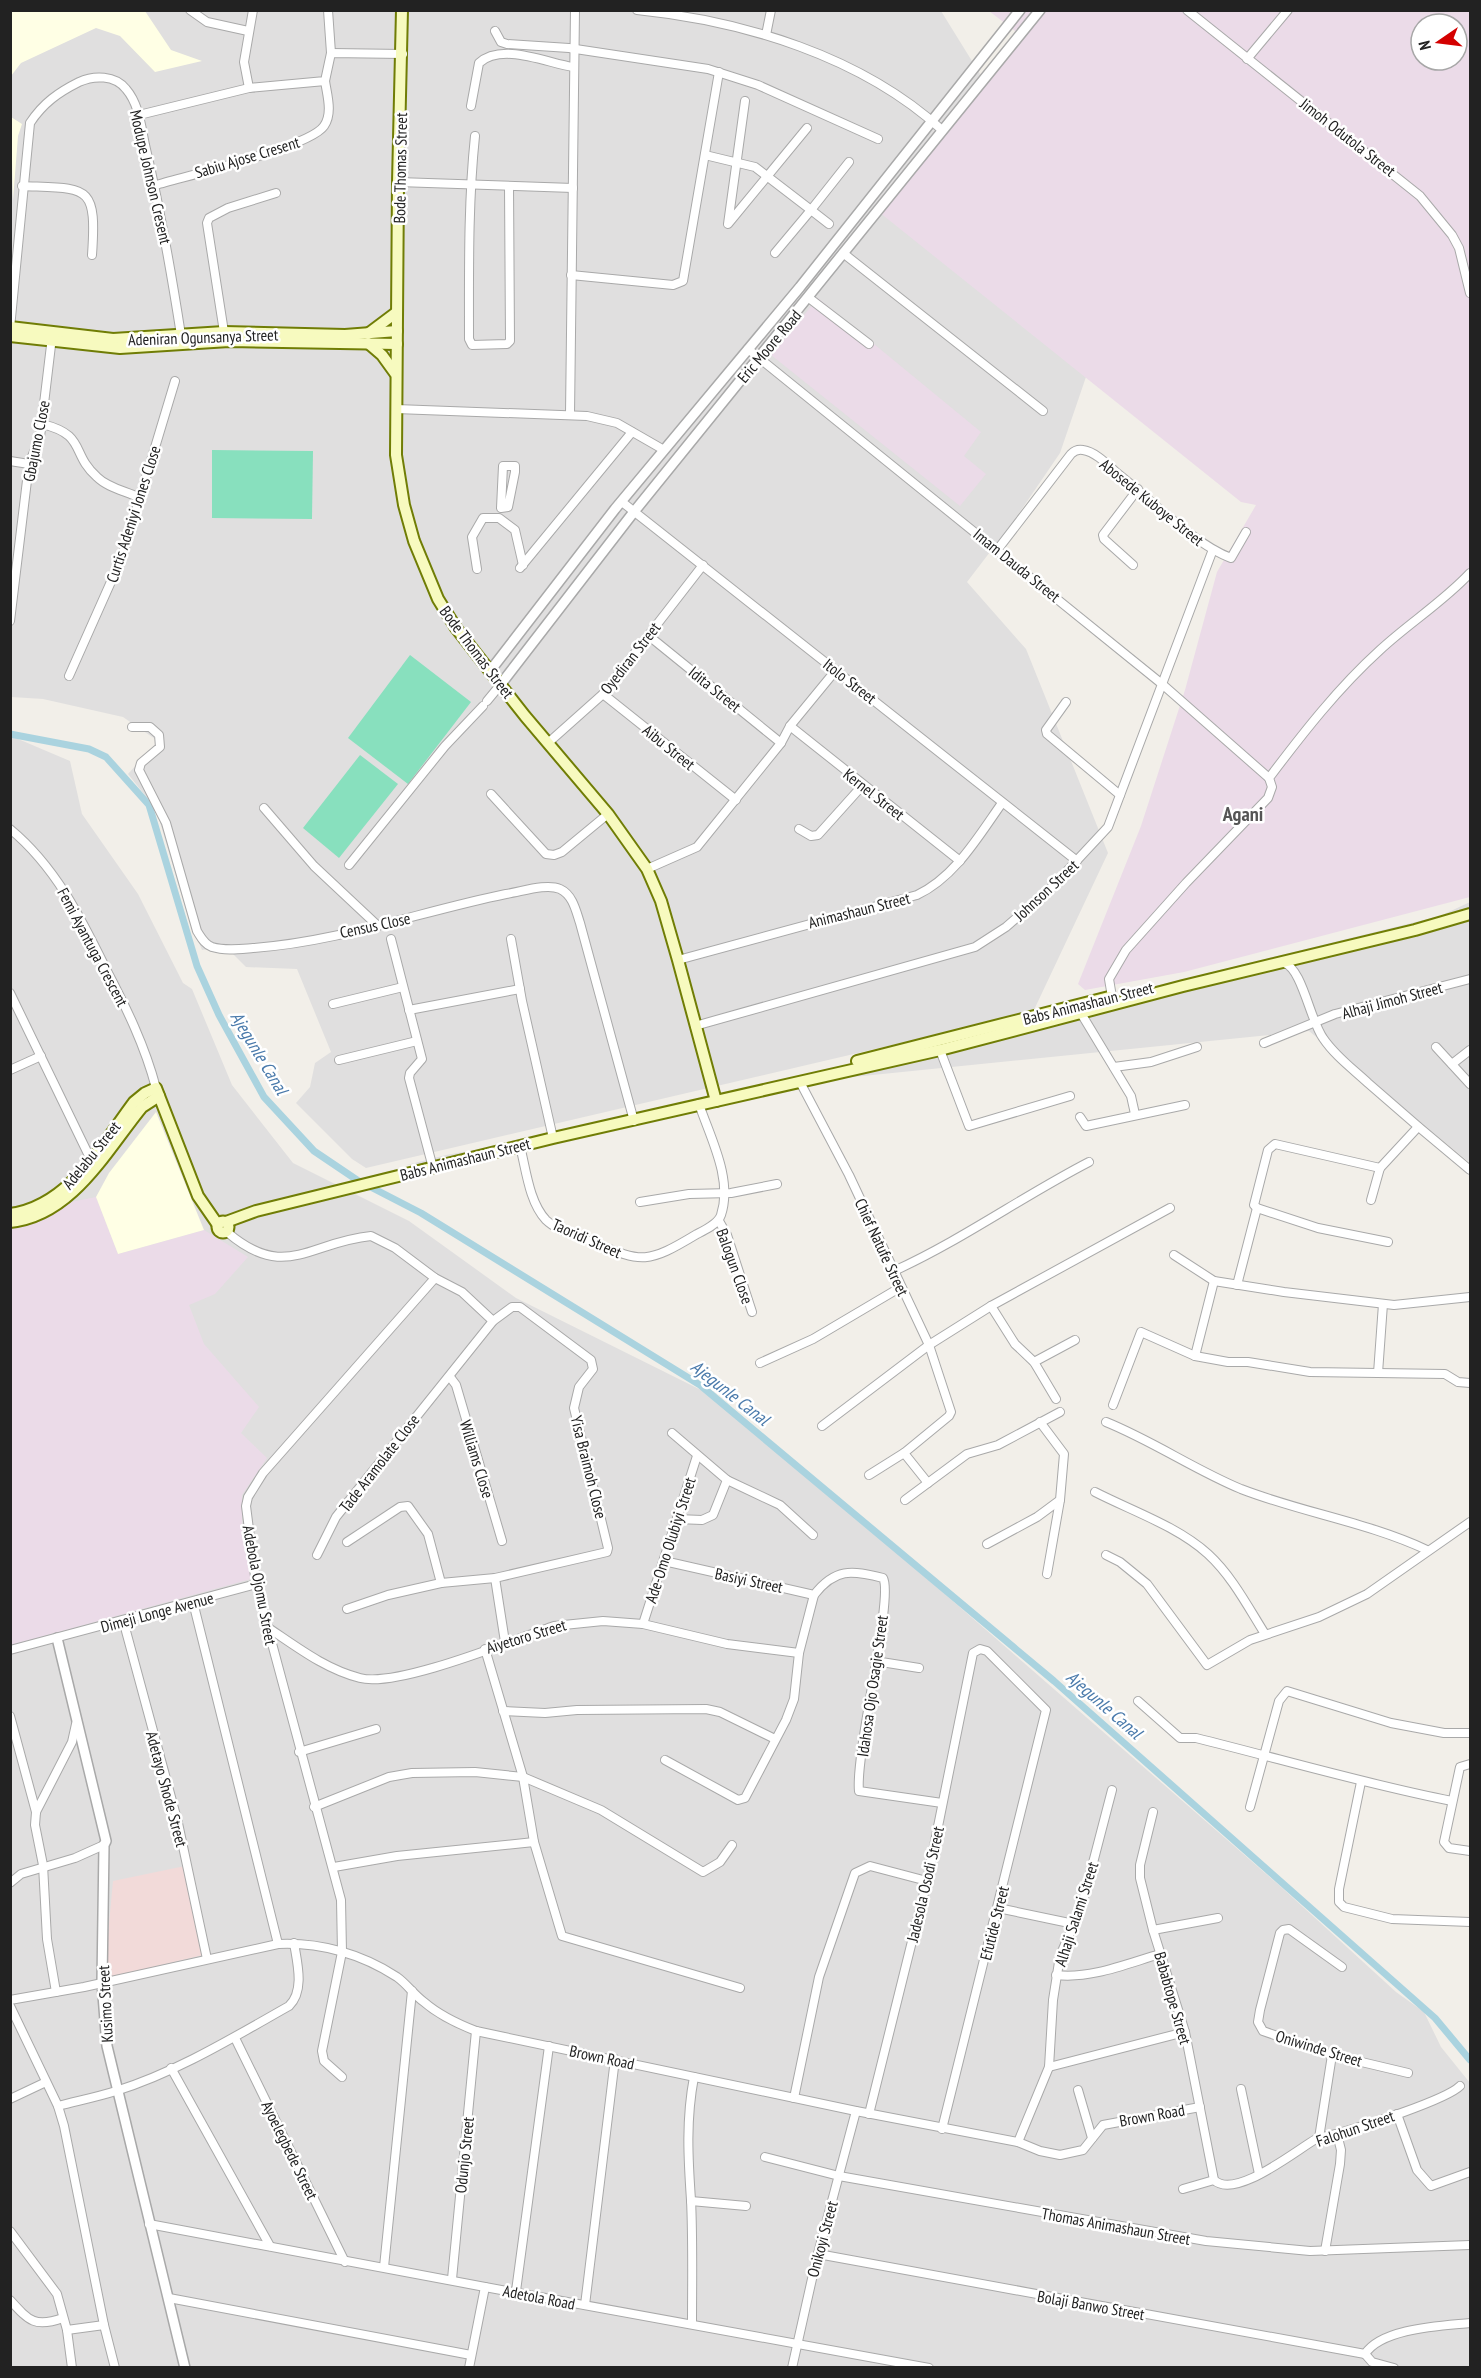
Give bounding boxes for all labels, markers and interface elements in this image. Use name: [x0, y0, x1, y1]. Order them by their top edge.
north arrow: [1409, 12, 1469, 72]
text: N: [1414, 39, 1435, 52]
street label: Jimoh Odutola Street: [1296, 93, 1400, 181]
street label: Modupe Johnson Cresent: [126, 108, 176, 247]
street label: Bode Thomas Street: [389, 112, 411, 224]
street label: Sabiu Ajose Cresent: [192, 131, 302, 182]
street label: Eric Moore Road: [733, 305, 805, 387]
street label: Adeniran Ogunsanya Street: [128, 324, 279, 350]
street label: Gbajumo Close: [18, 399, 54, 483]
street label: Curtis Adeniyi Jones Close: [101, 443, 165, 585]
street label: Abosede Kuboye Street: [1096, 454, 1208, 550]
street label: Imam Dauda Street: [970, 524, 1065, 606]
street label: Bode Thomas Street: [436, 602, 519, 703]
street label: Oyediran Street: [596, 618, 665, 698]
street label: Itolo Street: [819, 654, 881, 708]
street label: Idita Street: [685, 662, 746, 716]
street label: Aibu Street: [639, 720, 700, 774]
street label: Kernel Street: [839, 764, 909, 824]
district label: Agani: [1222, 801, 1263, 827]
street label: Johnson Street: [1009, 855, 1083, 926]
street label: Femi Ayantuga Crescent: [53, 884, 133, 1010]
street label: Animashaun Street: [806, 888, 913, 932]
street label: Census Close: [338, 908, 412, 942]
street label: Babs Animashaun Street: [1021, 977, 1156, 1029]
street label: Alhaji Jimoh Street: [1340, 977, 1445, 1023]
water label: Ajegunle Canal: [226, 1007, 294, 1100]
street label: Adelabu Street: [58, 1117, 125, 1193]
street label: Babs Animashaun Street: [398, 1133, 533, 1185]
street label: Chief Natufe Street: [851, 1195, 914, 1300]
street label: Taoridi Street: [549, 1214, 625, 1262]
street label: Balogun Close: [712, 1226, 758, 1306]
water label: Ajegunle Canal: [687, 1355, 775, 1431]
street label: Tade Aramolate Close: [335, 1410, 423, 1516]
street label: Yisa Braimoh Close: [567, 1413, 611, 1521]
street label: Williams Close: [456, 1417, 498, 1501]
street label: Ade-Omo Olubiyi Street: [640, 1474, 700, 1605]
street label: Adebola Ojomu Street: [239, 1523, 282, 1647]
street label: Basiyi Street: [713, 1563, 785, 1597]
street label: Dimeji Longe Avenue: [98, 1587, 216, 1637]
street label: Idahosa Ojo Osagie Street: [852, 1613, 892, 1758]
street label: Aiyetoro Street: [484, 1614, 569, 1658]
water label: Ajegunle Canal: [1062, 1665, 1148, 1745]
street label: Adetayo Shode Street: [142, 1729, 192, 1850]
street label: Jadesola Osodi Street: [902, 1824, 948, 1945]
street label: Alhaji Salami Street: [1050, 1859, 1103, 1969]
street label: Efutide Street: [975, 1883, 1013, 1962]
street label: Bababtope Street: [1150, 1949, 1196, 2047]
street label: Kusimo Street: [93, 1964, 117, 2043]
street label: Oniwinde Street: [1273, 2025, 1365, 2071]
street label: Brown Road: [568, 2040, 636, 2074]
street label: Ayoelegbede Street: [257, 2097, 323, 2203]
street label: Brown Road: [1118, 2099, 1186, 2131]
street label: Falohun Street: [1313, 2105, 1397, 2151]
street label: Odunjo Street: [450, 2115, 478, 2194]
street label: Onikoyi Street: [802, 2198, 842, 2279]
street label: Thomas Animashaun Street: [1040, 2203, 1192, 2249]
street label: Adetola Road: [501, 2280, 577, 2314]
street label: Bolaji Banwo Street: [1036, 2286, 1147, 2324]

